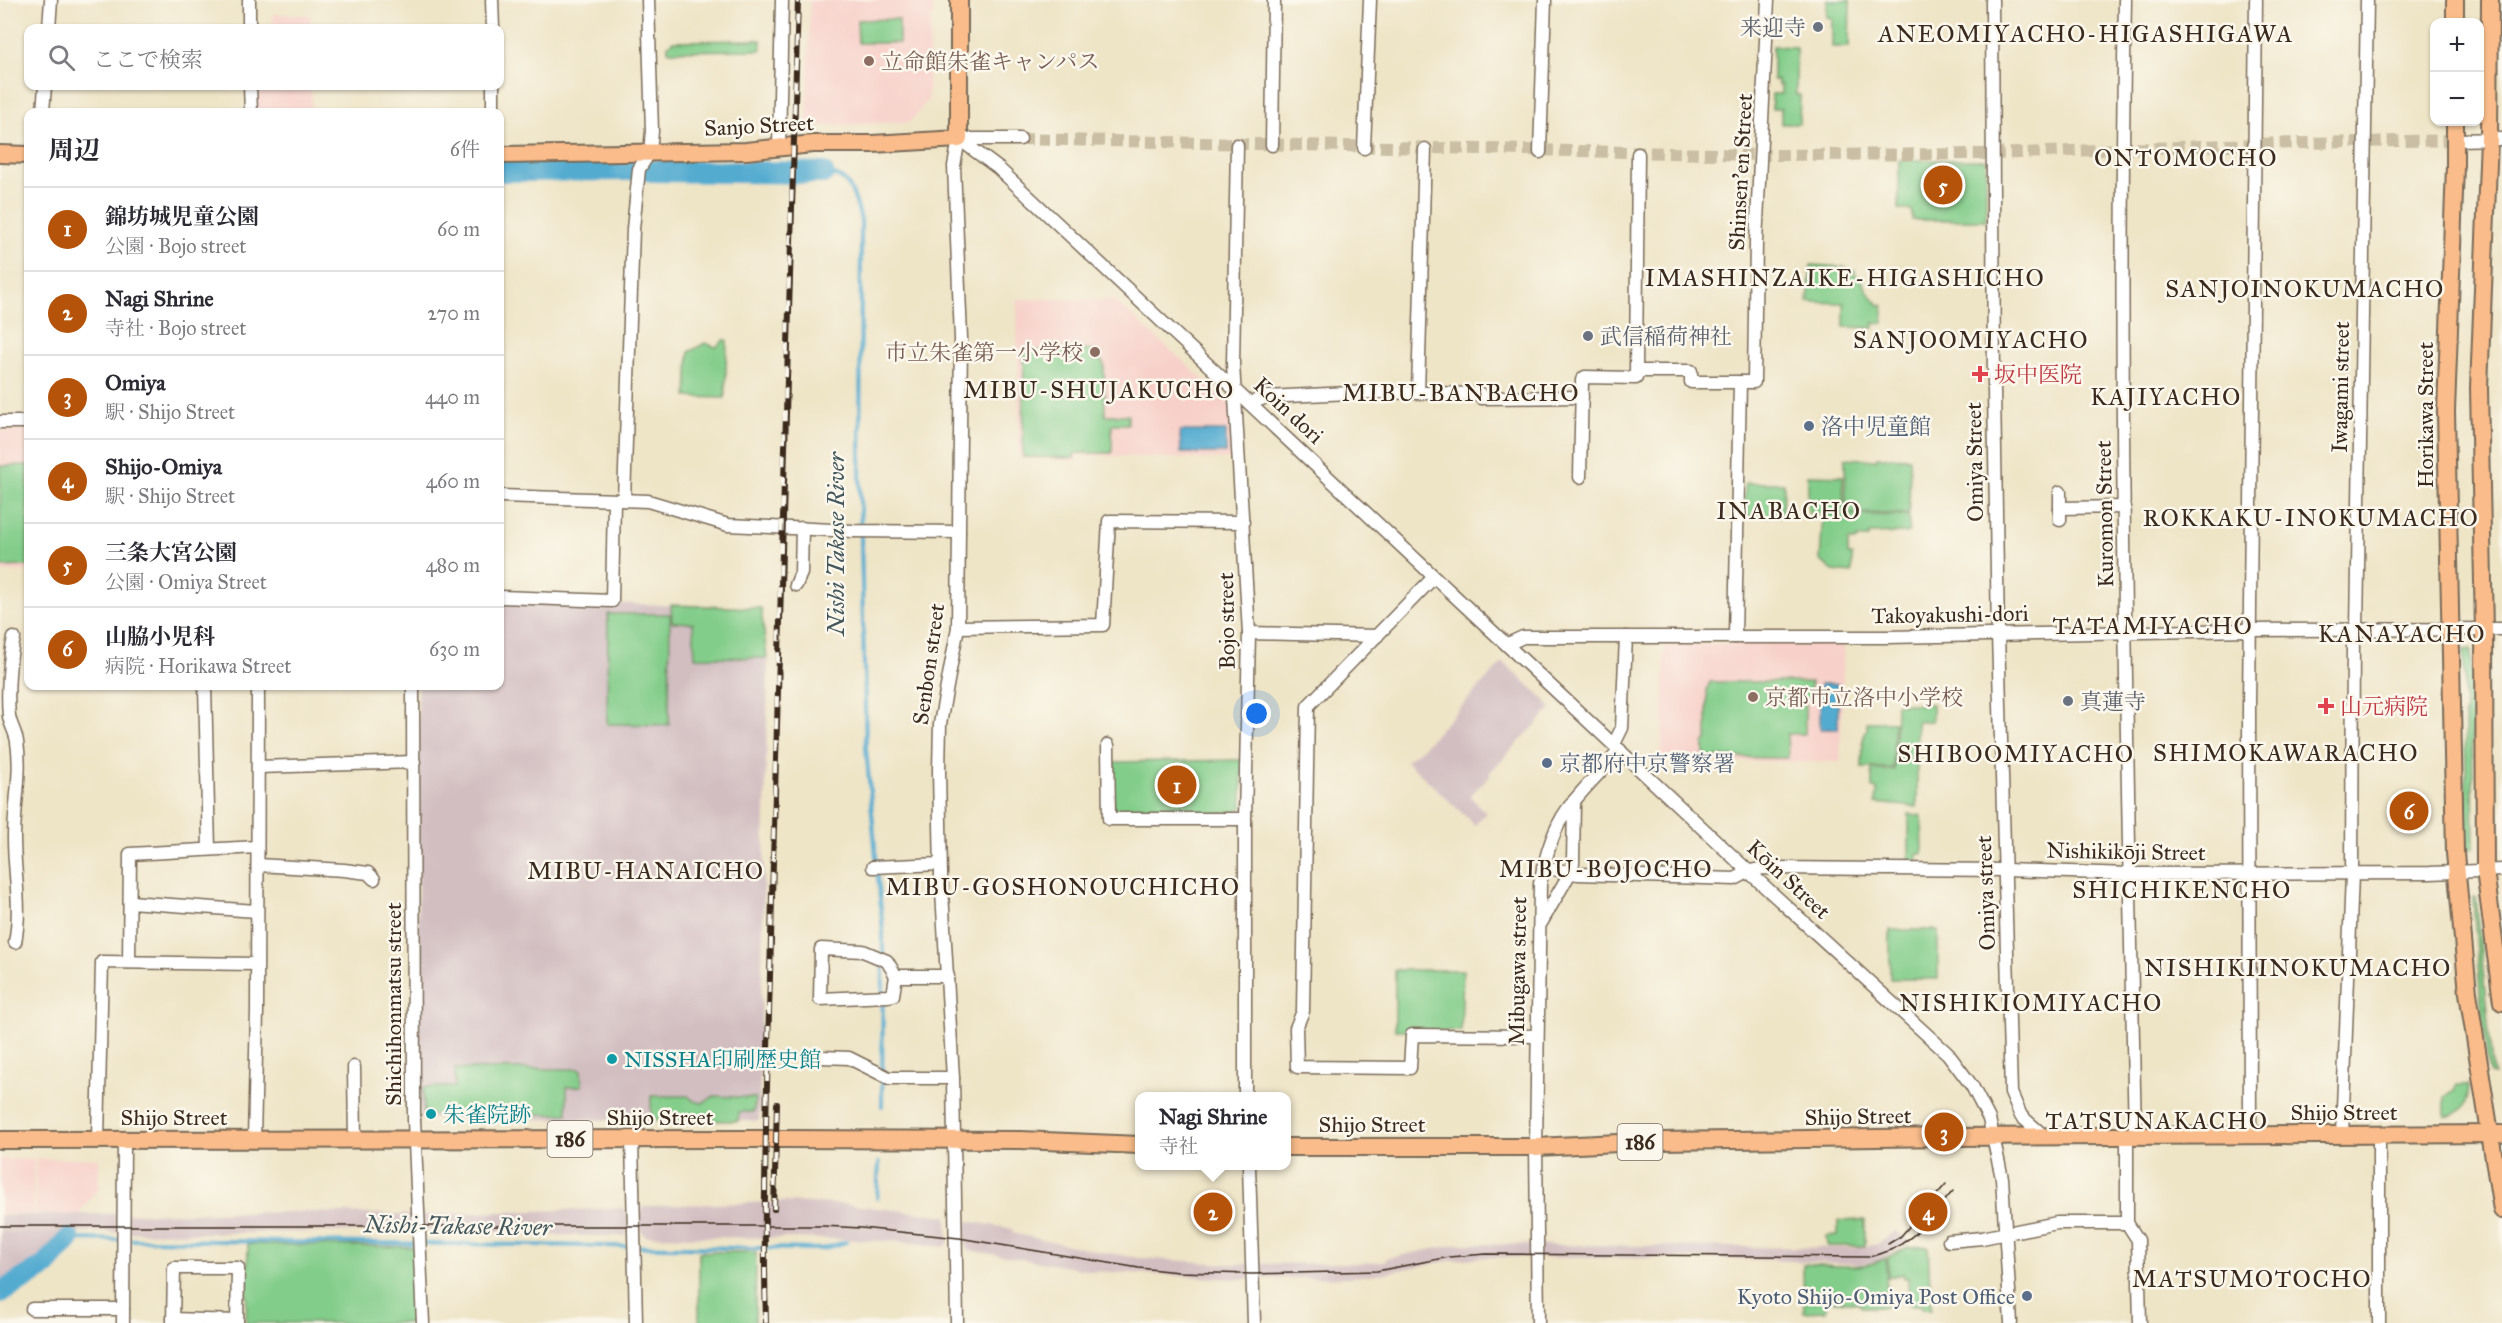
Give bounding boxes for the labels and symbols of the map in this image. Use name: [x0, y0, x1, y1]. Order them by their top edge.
place label: 来迎寺: [1740, 14, 1806, 41]
district label: ANEOMIYACHO-HIGASHIGAWA: [1877, 19, 2294, 49]
marker: 来迎寺: [1811, 20, 1825, 34]
place label: 立命館朱雀キャンパス: [881, 48, 1099, 75]
marker: 立命館朱雀キャンパス: [862, 54, 876, 68]
street label: Shinsen'en Street: [1723, 92, 1758, 251]
street label: Sanjo Street: [703, 109, 815, 142]
district label: ONTOMOCHO: [2094, 143, 2278, 173]
pin: 5: [1924, 162, 1962, 207]
district label: IMASHINZAIKE-HIGASHICHO: [1645, 263, 2045, 293]
district label: SANJOINOKUMACHO: [2165, 274, 2445, 304]
street label: Iwagami street: [2326, 321, 2355, 453]
place label: 武信稲荷神社: [1600, 323, 1732, 350]
district label: SANJOOMIYACHO: [1853, 325, 2089, 355]
marker: 武信稲荷神社: [1581, 329, 1595, 343]
place label: 市立朱雀第一小学校: [885, 339, 1083, 366]
street label: Horikawa Street: [2412, 341, 2439, 488]
marker: 市立朱雀第一小学校: [1088, 345, 1102, 359]
place label: 坂中医院: [1994, 361, 2082, 388]
marker: 坂中医院: [1971, 365, 1989, 383]
street label: Koin dori: [1248, 371, 1329, 449]
district label: MIBU-SHUJAKUCHO: [963, 375, 1235, 405]
district label: MIBU-BANBACHO: [1342, 378, 1580, 408]
district label: KAJIYACHO: [2090, 382, 2242, 412]
street label: Omiya Street: [1960, 402, 1989, 522]
place label: 洛中児童館: [1821, 413, 1931, 440]
marker: 洛中児童館: [1802, 419, 1816, 433]
street label: Kuromon Street: [2090, 440, 2119, 588]
water label: Nishi Takase River: [821, 450, 851, 638]
district label: INABACHO: [1716, 496, 1862, 526]
district label: ROKKAKU-INOKUMACHO: [2143, 503, 2479, 533]
street label: Bojo street: [1212, 572, 1241, 670]
street label: Takoyakushi-dori: [1871, 600, 2029, 629]
street label: Senbon street: [907, 601, 950, 726]
district label: TATAMIYACHO: [2053, 611, 2253, 641]
district label: KANAYACHO: [2318, 619, 2486, 649]
place label: 京都市立洛中小学校: [1765, 684, 1963, 711]
place label: 真蓮寺: [2080, 688, 2146, 715]
marker: 京都市立洛中小学校: [1746, 690, 1760, 704]
place label: 山元病院: [2340, 693, 2428, 720]
marker: 真蓮寺: [2061, 694, 2075, 708]
marker: 山元病院: [2317, 697, 2335, 715]
your location: [1242, 699, 1271, 728]
district label: SHIMOKAWARACHO: [2153, 738, 2419, 768]
district label: SHIBOOMIYACHO: [1897, 739, 2135, 769]
place label: 京都府中京警察署: [1559, 750, 1735, 777]
marker: 京都府中京警察署: [1540, 756, 1554, 770]
pin: 1: [1158, 762, 1196, 808]
pin: 6: [2390, 788, 2428, 834]
street label: Kōin Street: [1741, 834, 1836, 925]
street label: Omiya street: [1970, 835, 2001, 951]
street label: Nishikikōji Street: [2046, 837, 2206, 866]
district label: MIBU-BOJOCHO: [1499, 854, 1713, 884]
district label: MIBU-HANAICHO: [527, 856, 765, 886]
district label: MIBU-GOSHONOUCHICHO: [885, 872, 1241, 902]
district label: SHICHIKENCHO: [2072, 875, 2292, 905]
street label: Mibugawa street: [1503, 896, 1532, 1046]
street label: Shichihonmatsu street: [380, 902, 407, 1106]
district label: NISHIKIINOKUMACHO: [2144, 953, 2452, 983]
district label: NISHIKIOMIYACHO: [1899, 988, 2163, 1018]
place label: NISSHA印刷歴史館: [624, 1046, 821, 1073]
marker: NISSHA印刷歴史館: [605, 1052, 619, 1066]
street label: Shijo Street: [2291, 1099, 2398, 1126]
place label: 朱雀院跡: [443, 1101, 531, 1128]
street label: Shijo Street: [1804, 1102, 1912, 1131]
street label: Shijo Street: [121, 1104, 228, 1131]
street label: Shijo Street: [607, 1104, 714, 1131]
district label: TATSUNAKACHO: [2046, 1106, 2268, 1136]
marker: 朱雀院跡: [424, 1107, 438, 1121]
pin: 3: [1924, 1110, 1964, 1154]
street label: Shijo Street: [1319, 1111, 1426, 1138]
road number: 186: [548, 1121, 592, 1157]
road number: 186: [1618, 1124, 1662, 1160]
pin: 2: [1194, 1190, 1232, 1234]
pin: 4: [1908, 1190, 1948, 1234]
water label: Nishi-Takase River: [362, 1209, 554, 1243]
district label: MATSUMOTOCHO: [2132, 1264, 2372, 1294]
place label: Kyoto Shijo-Omiya Post Office: [1737, 1283, 2015, 1310]
marker: Kyoto Shijo-Omiya Post Office: [2020, 1289, 2034, 1303]

